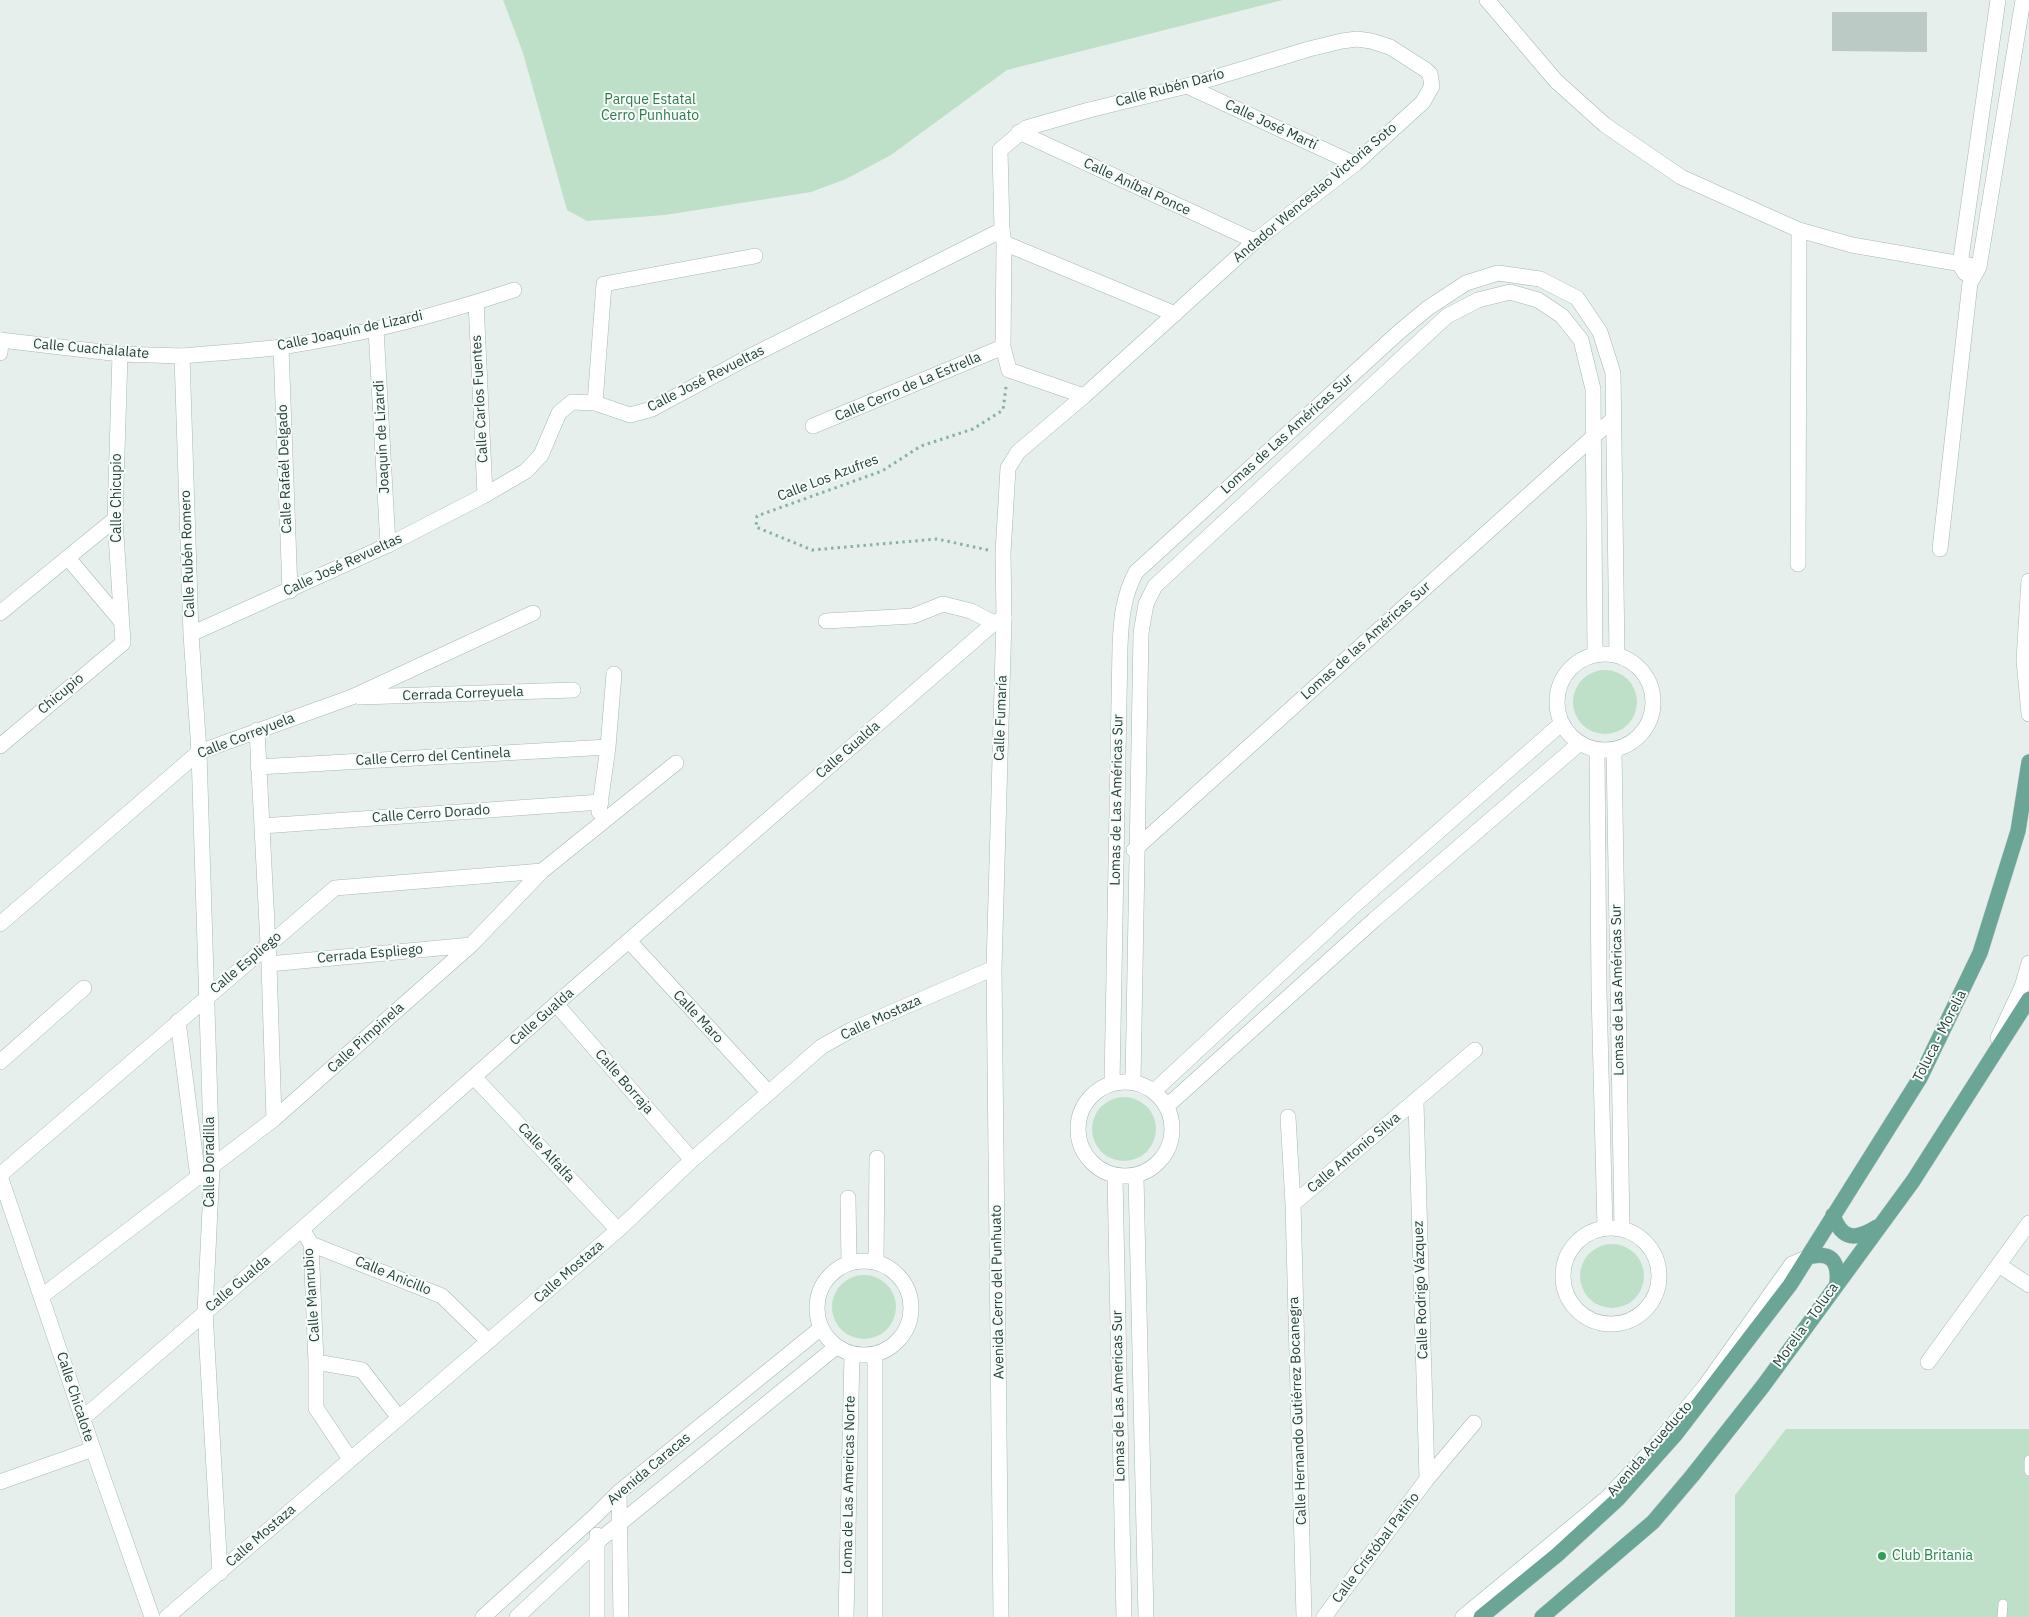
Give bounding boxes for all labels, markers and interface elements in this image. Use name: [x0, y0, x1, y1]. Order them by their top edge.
street label: Calle Rubén Darío: [1114, 65, 1226, 111]
park label: Parque Estatal Cerro Punhuato: [601, 92, 699, 124]
street label: Calle José Martí: [1222, 96, 1320, 154]
street label: Andador Wenceslao Victoria Soto: [1230, 120, 1400, 266]
street label: Calle Aníbal Ponce: [1081, 155, 1193, 219]
street label: Calle Joaquín de Lizardi: [276, 307, 424, 355]
street label: Calle Carlos Fuentes: [468, 335, 492, 463]
street label: Calle Cuachalalate: [32, 336, 150, 362]
street label: Calle José Revueltas: [645, 342, 767, 416]
street label: Calle Cerro de La Estrella: [833, 349, 983, 425]
street label: Lomas de Las Américas Sur: [1218, 370, 1356, 498]
street label: Joaquín de Lizardi: [371, 380, 393, 494]
street label: Calle Rafaél Delgado: [274, 404, 296, 534]
street label: Calle Los Azufres: [775, 451, 881, 505]
street label: Calle Chicupio: [109, 453, 125, 543]
street label: Calle Rubén Romero: [177, 490, 199, 618]
street label: Calle José Revueltas: [281, 530, 405, 600]
street label: Lomas de las Américas Sur: [1298, 578, 1434, 704]
street label: Chicupio: [35, 670, 87, 718]
street label: Calle Fumaría: [991, 675, 1011, 761]
street label: Cerrada Correyuela: [402, 683, 524, 705]
street label: Calle Correyuela: [195, 710, 297, 762]
street label: Lomas de Las Américas Sur: [1107, 714, 1127, 886]
street label: Calle Gualda: [813, 718, 883, 782]
street label: Calle Cerro del Centinela: [355, 745, 511, 769]
street label: Calle Cerro Dorado: [371, 801, 491, 827]
street label: Lomas de Las Américas Sur: [1608, 904, 1628, 1076]
street label: Calle Espliego: [207, 928, 285, 998]
street label: Cerrada Espliego: [316, 941, 424, 967]
street label: Calle Gualda: [507, 985, 577, 1049]
street label: Calle Maro: [669, 987, 727, 1047]
street label: Toluca - Morelia: [1910, 988, 1970, 1084]
street label: Calle Mostaza: [838, 992, 924, 1044]
street label: Calle Pimpinela: [324, 999, 408, 1077]
street label: Calle Borraja: [591, 1046, 657, 1118]
street label: Calle Antonio Silva: [1304, 1109, 1404, 1197]
street label: Calle Doradilla: [202, 1116, 218, 1208]
street label: Calle Alfalfa: [514, 1120, 578, 1186]
street label: Avenida Cerro del Punhuato: [988, 1205, 1008, 1379]
street label: Calle Rodrigo Vázquez: [1410, 1220, 1432, 1360]
street label: Calle Mostaza: [531, 1237, 607, 1307]
street label: Calle Manrubio: [300, 1248, 324, 1342]
street label: Calle Gualda: [202, 1252, 274, 1316]
street label: Calle Anicillo: [352, 1253, 434, 1299]
street label: Morelia - Toluca: [1770, 1280, 1842, 1370]
street label: Calle Hernando Gutiérrez Bocanegra: [1286, 1296, 1310, 1526]
street label: Lomas de Las Americas Sur: [1109, 1310, 1129, 1482]
street label: Calle Chicalote: [53, 1350, 97, 1444]
street label: Loma de Las Americas Norte: [839, 1395, 859, 1575]
street label: Avenida Acueducto: [1604, 1398, 1696, 1500]
street label: Avenida Caracas: [604, 1429, 694, 1509]
street label: Calle Cristóbal Patiño: [1329, 1489, 1423, 1607]
street label: Calle Mostaza: [223, 1501, 299, 1571]
place label: Club Britania: [1892, 1548, 1973, 1564]
marker: Club Britania: [1876, 1550, 1888, 1562]

